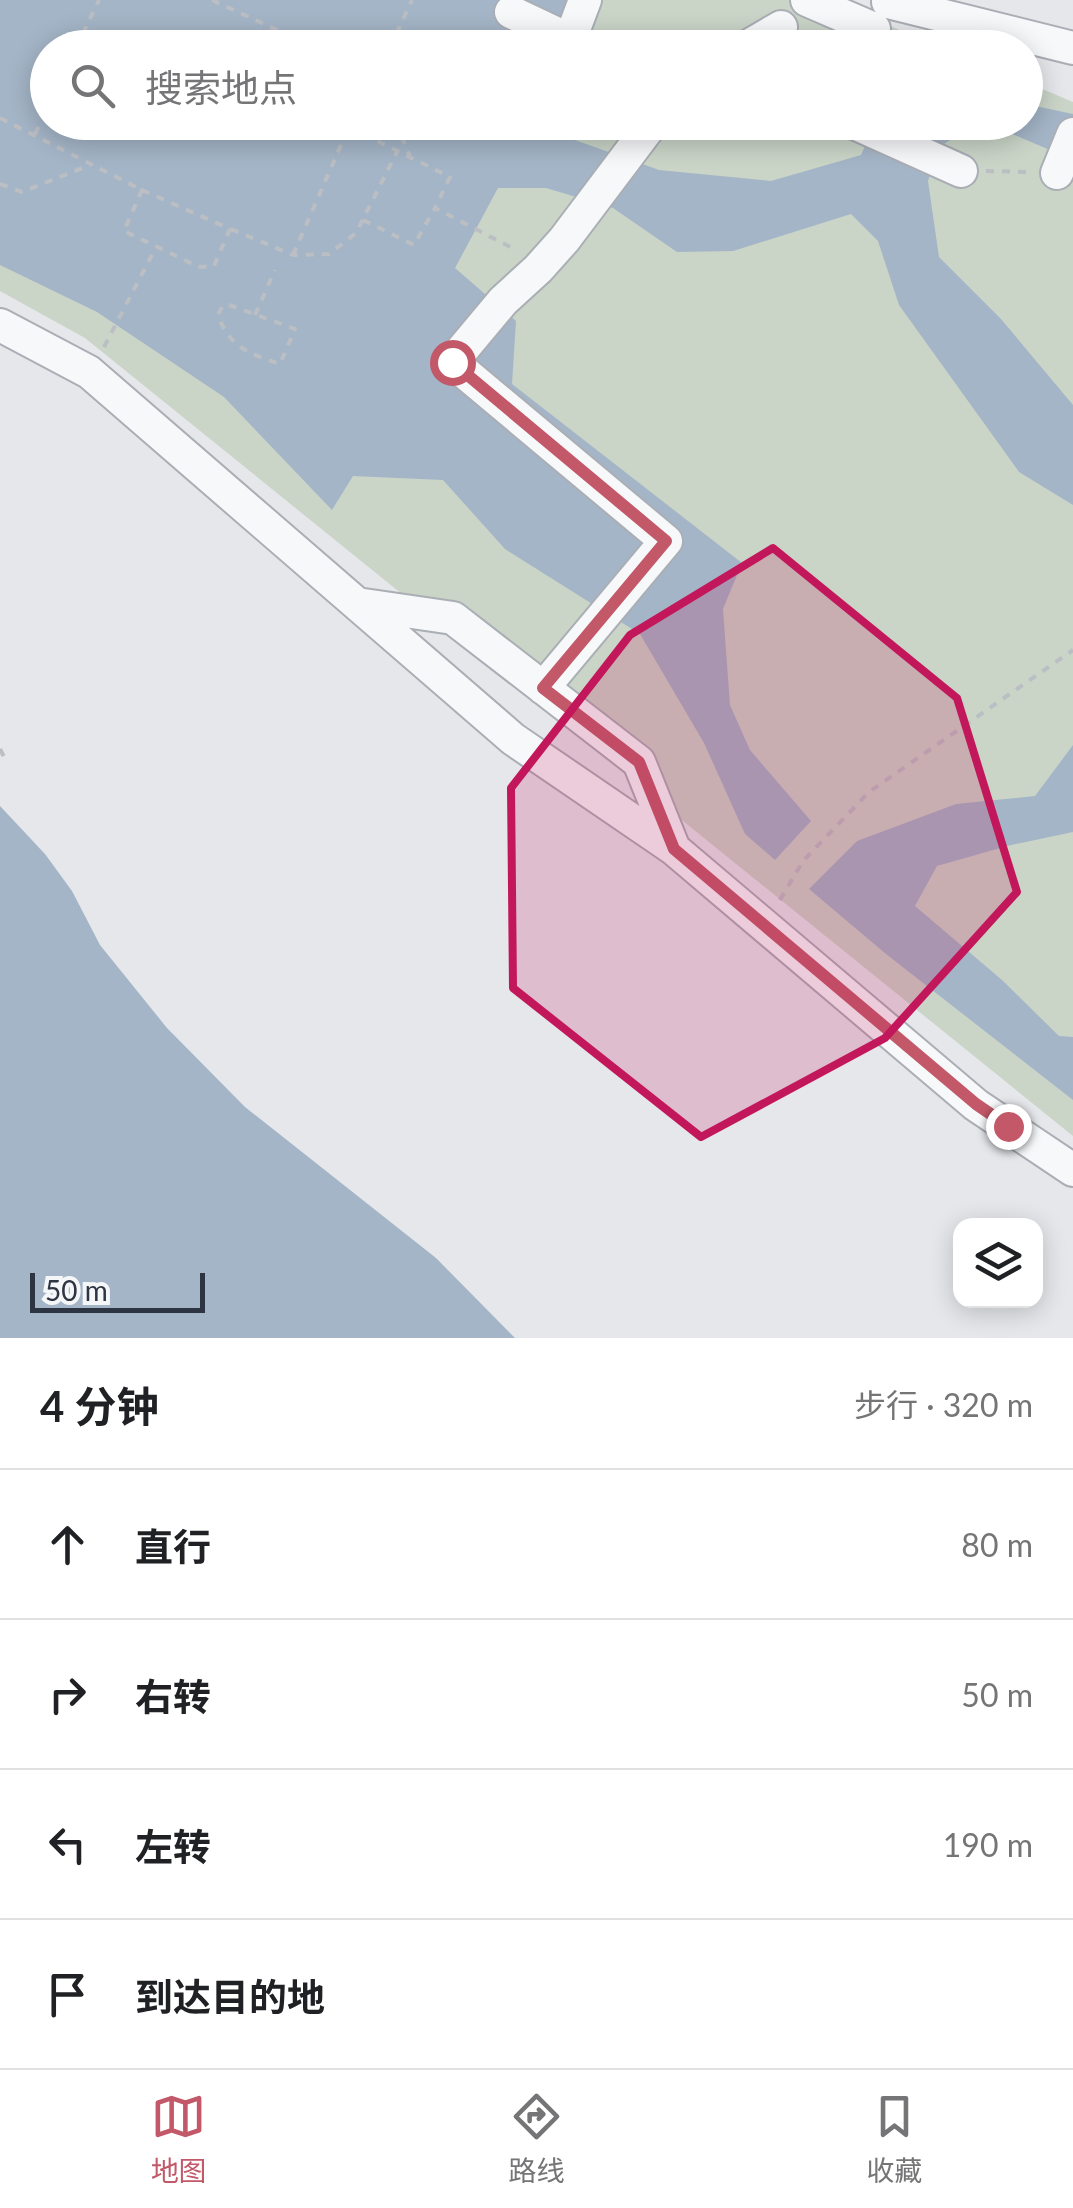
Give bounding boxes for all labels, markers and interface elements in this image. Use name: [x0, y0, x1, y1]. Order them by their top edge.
search box: [30, 30, 1043, 140]
icon: search: [65, 58, 120, 113]
text: 搜索地点: [145, 64, 297, 110]
route start: [430, 340, 476, 386]
route end: [986, 1104, 1032, 1150]
map controls: [953, 1218, 1043, 1308]
button: layers: [953, 1218, 1043, 1308]
scale bar: [30, 1268, 205, 1312]
text: 50 m: [45, 1273, 108, 1307]
text: 4 分钟: [40, 1381, 159, 1431]
text: 步行 · 320 m: [854, 1385, 1033, 1424]
icon: ahead: [40, 1517, 95, 1572]
text: 直行: [135, 1523, 211, 1569]
text: 80 m: [961, 1525, 1033, 1564]
icon: right: [40, 1667, 95, 1722]
text: 右转: [135, 1673, 211, 1719]
text: 50 m: [961, 1675, 1033, 1714]
icon: left: [40, 1817, 95, 1872]
text: 左转: [135, 1823, 211, 1869]
text: 190 m: [943, 1825, 1033, 1864]
icon: arrive: [40, 1967, 95, 2022]
text: 到达目的地: [135, 1973, 325, 2019]
tab: 地图: [151, 2089, 207, 2189]
tab: 路线: [508, 2089, 564, 2189]
tab: 收藏: [866, 2089, 922, 2189]

